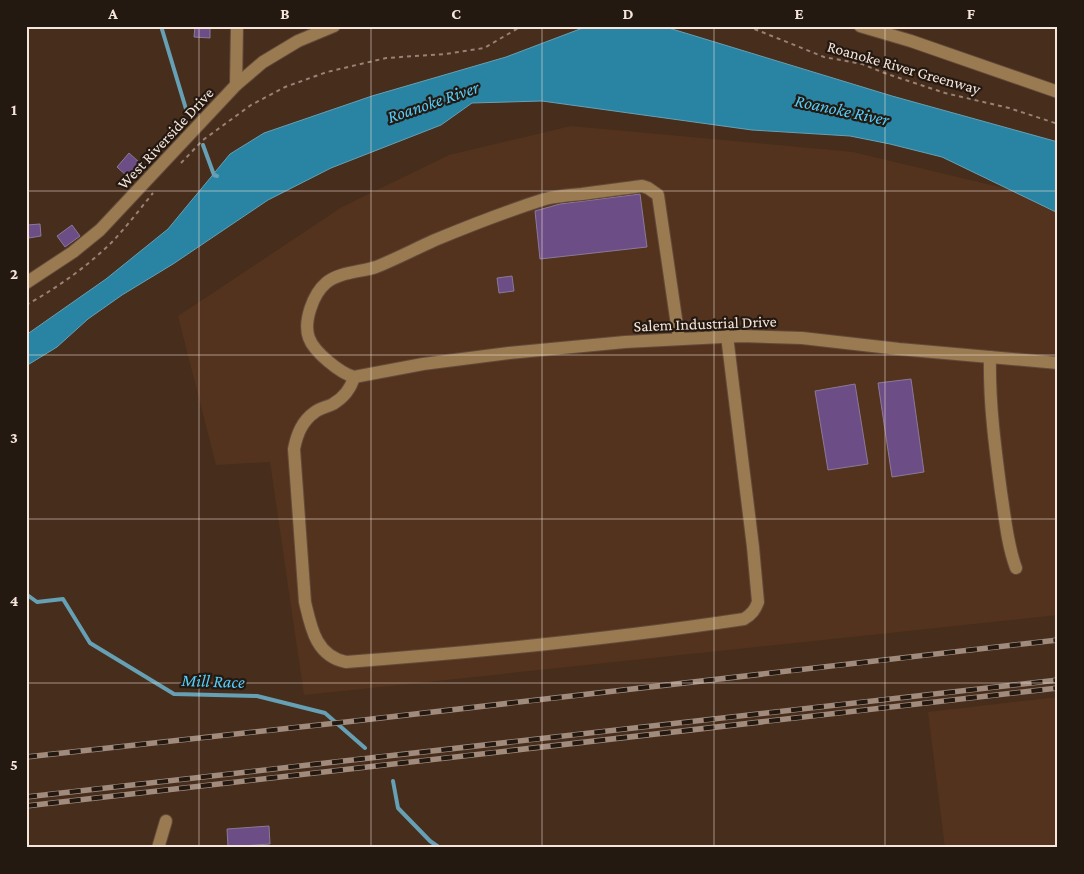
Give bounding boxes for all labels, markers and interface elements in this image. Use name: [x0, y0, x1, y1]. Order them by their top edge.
text: A: [107, 5, 118, 22]
text: B: [280, 5, 290, 22]
text: C: [451, 5, 461, 22]
text: D: [622, 5, 634, 22]
text: E: [794, 5, 804, 22]
text: F: [967, 5, 976, 22]
street label: Roanoke River Greenway: [825, 37, 983, 99]
water label: Roanoke River: [384, 77, 482, 127]
street label: West Riverside Drive: [114, 84, 217, 192]
water label: Roanoke River: [793, 90, 892, 130]
text: 1: [11, 101, 17, 118]
text: 2: [10, 265, 18, 282]
street label: Salem Industrial Drive: [633, 313, 777, 334]
text: 3: [10, 429, 18, 446]
text: 4: [10, 592, 19, 609]
water label: Mill Race: [180, 670, 245, 692]
text: 5: [10, 756, 18, 773]

